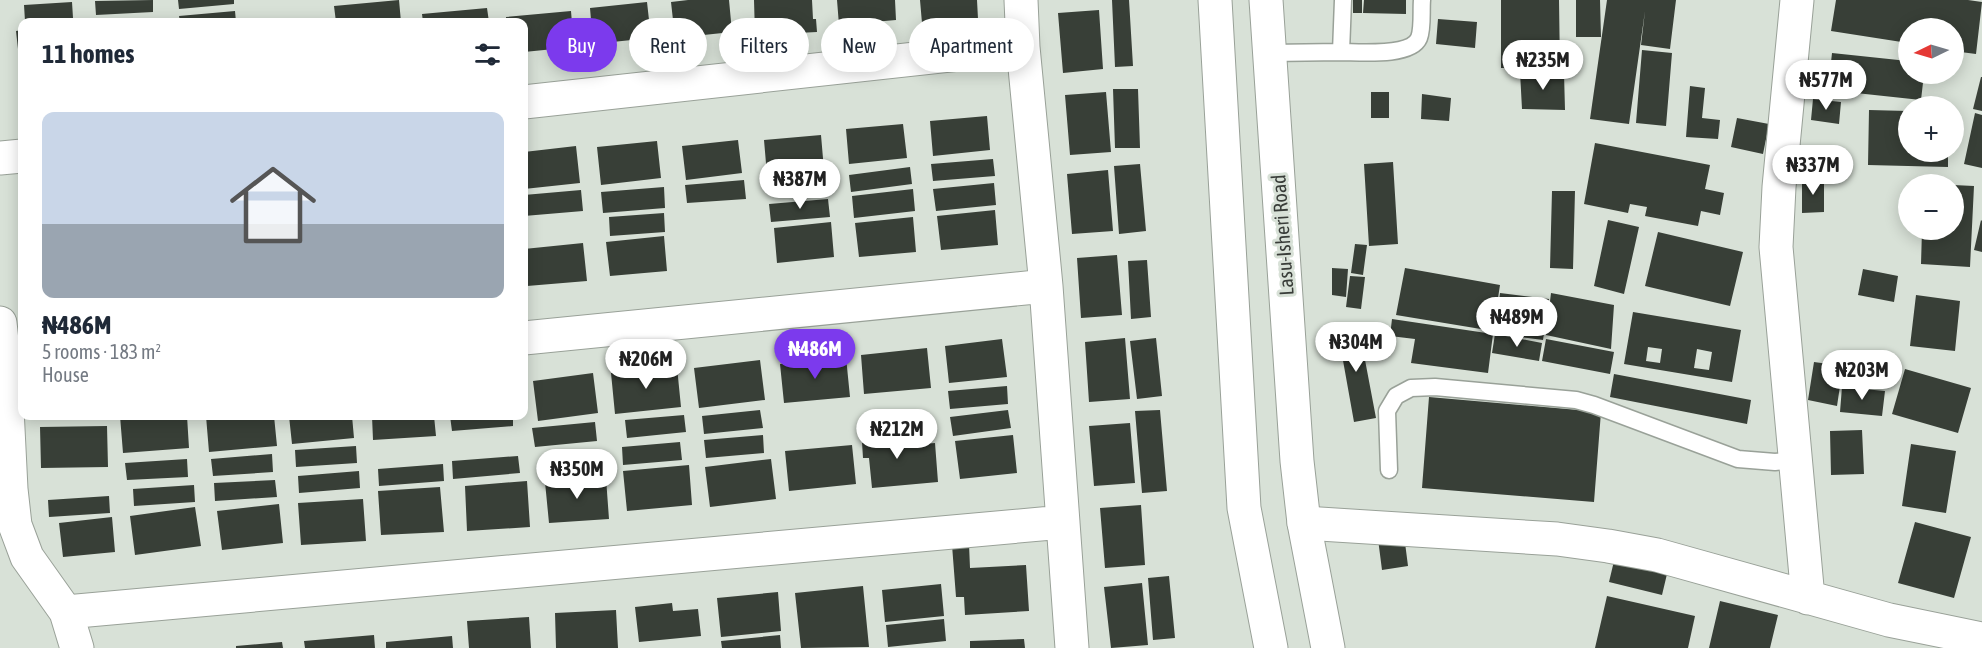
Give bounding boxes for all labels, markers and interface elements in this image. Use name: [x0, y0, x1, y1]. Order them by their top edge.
chip: Buy: [546, 18, 617, 72]
chip: Rent: [629, 18, 707, 72]
chip: Filters: [719, 18, 809, 72]
chip: New: [821, 18, 897, 72]
chip: Apartment: [909, 18, 1034, 72]
north arrow: [1898, 18, 1964, 84]
map controls: [1898, 18, 1964, 240]
icon: filters: [471, 38, 504, 71]
text: 11 homes: [42, 39, 135, 69]
pin: ₦235M: [1501, 40, 1585, 91]
text: ₦235M: [1516, 48, 1570, 71]
pin: ₦577M: [1784, 60, 1868, 111]
text: ₦577M: [1799, 68, 1853, 91]
button: +: [1898, 96, 1964, 162]
pin: ₦337M: [1771, 145, 1855, 196]
icon: home: [219, 151, 327, 259]
text: ₦337M: [1786, 153, 1840, 176]
pin: ₦387M: [758, 159, 842, 210]
text: ₦387M: [773, 167, 827, 190]
street label: Lasu-Isheri Road: [1266, 174, 1298, 296]
button: −: [1898, 174, 1964, 240]
pin: ₦489M: [1475, 297, 1559, 348]
text: ₦489M: [1490, 305, 1544, 328]
text: ₦486M: [42, 310, 111, 340]
pin: ₦304M: [1314, 322, 1398, 373]
pin: ₦486M: [773, 329, 857, 380]
text: ₦304M: [1329, 330, 1383, 353]
text: ₦486M: [788, 337, 842, 360]
pin: ₦206M: [604, 339, 688, 390]
text: 5 rooms · 183 m²: [42, 340, 161, 363]
text: ₦206M: [619, 347, 673, 370]
pin: ₦203M: [1820, 350, 1904, 401]
text: ₦203M: [1835, 358, 1889, 381]
text: House: [42, 363, 89, 386]
pin: ₦212M: [855, 409, 939, 460]
text: ₦212M: [870, 417, 924, 440]
pin: ₦350M: [535, 449, 619, 500]
text: ₦350M: [550, 457, 604, 480]

